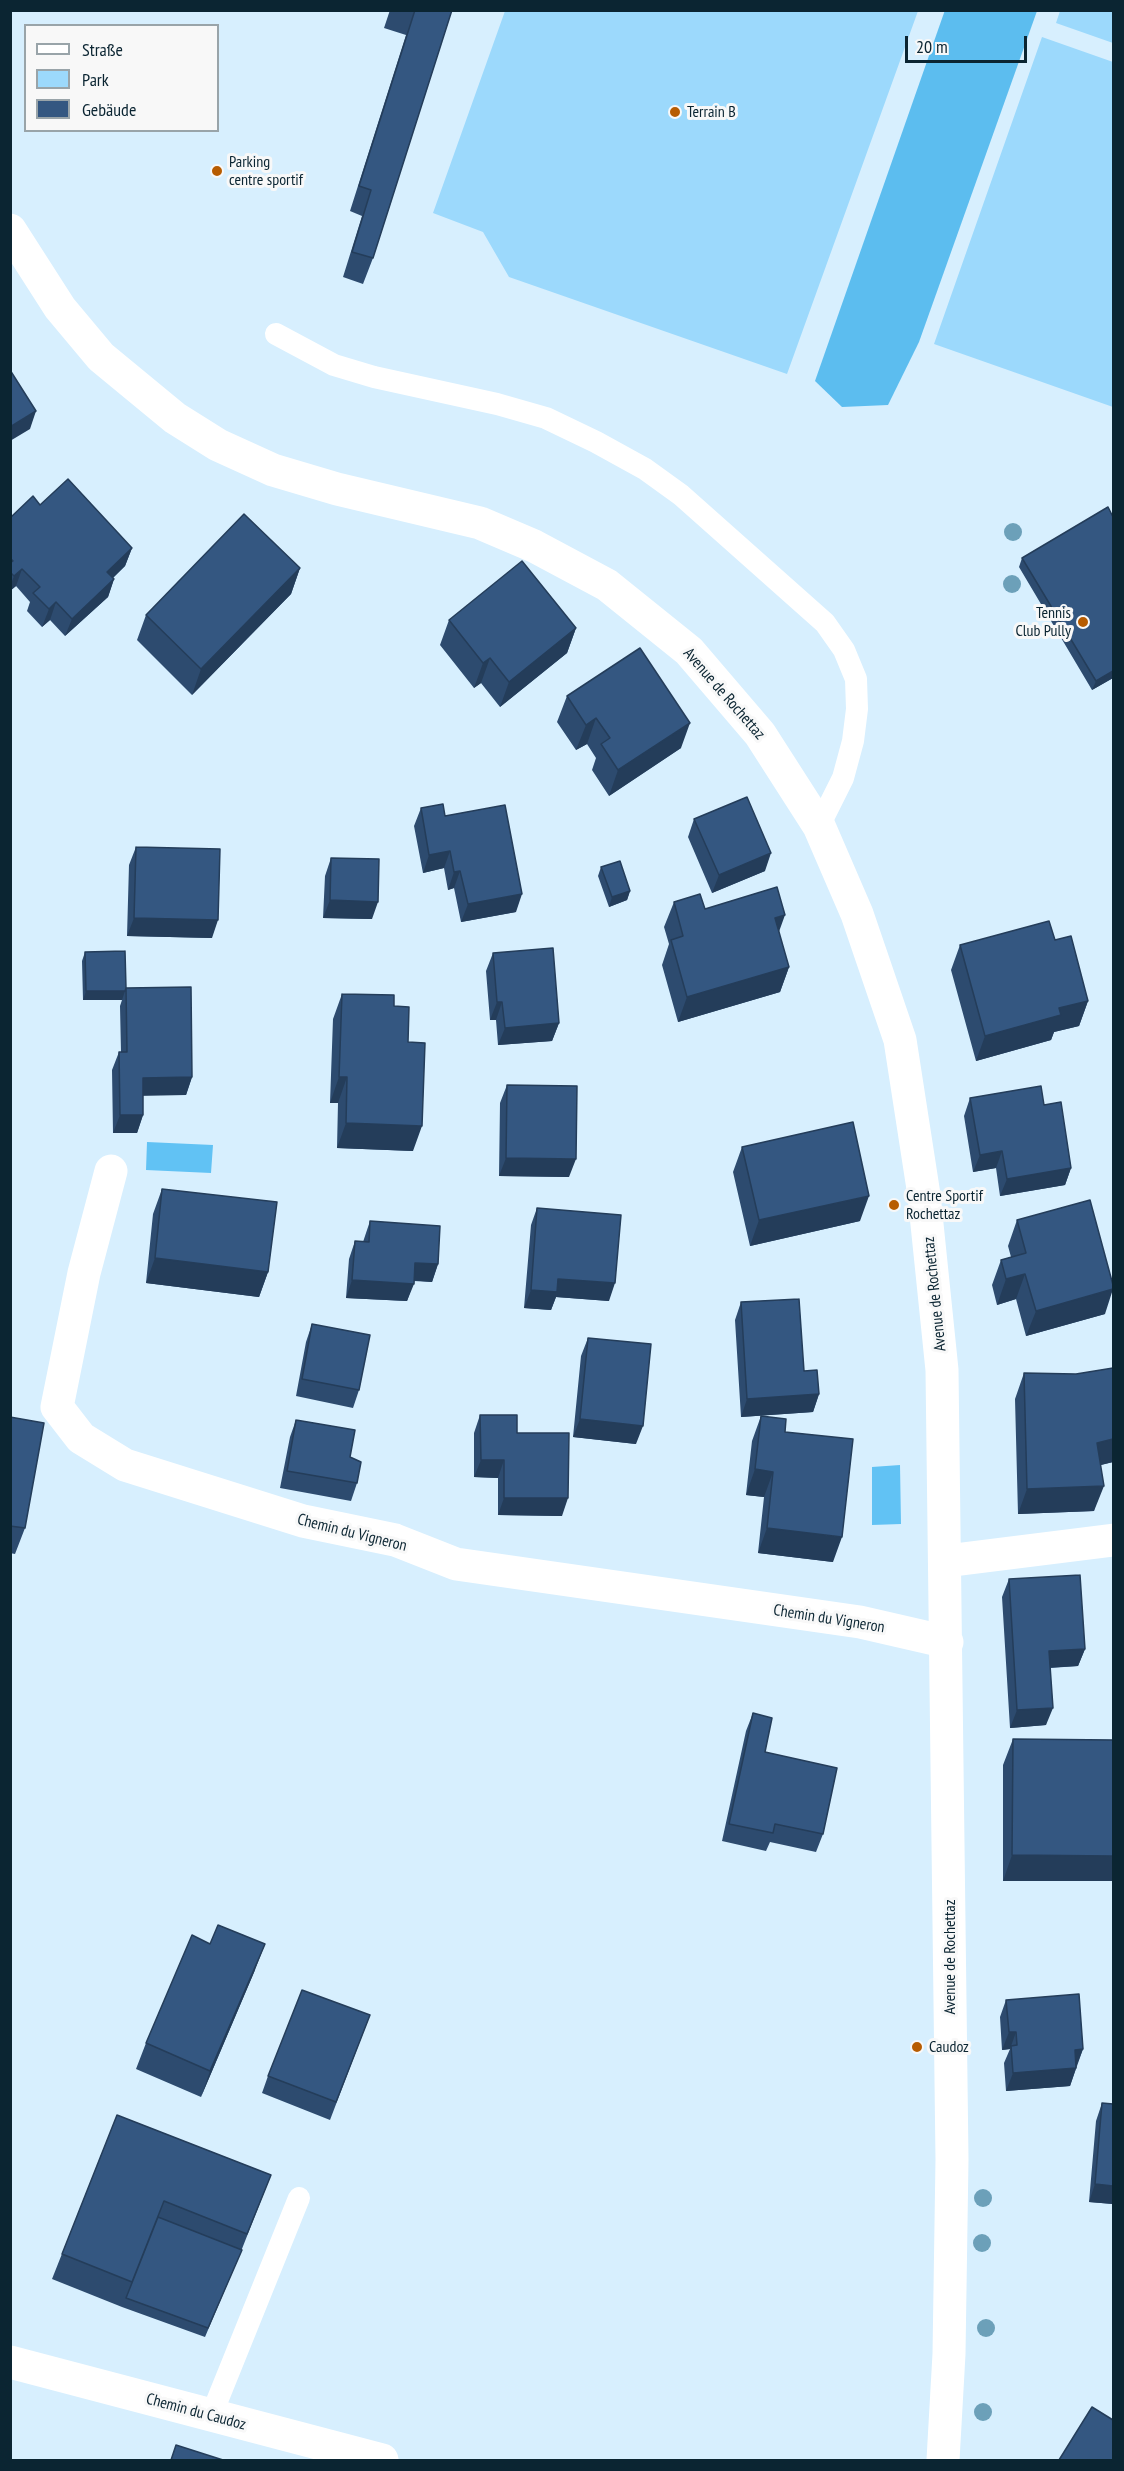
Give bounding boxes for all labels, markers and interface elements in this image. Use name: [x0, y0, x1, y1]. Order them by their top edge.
legend: [24, 24, 219, 132]
scale bar: [908, 24, 1030, 62]
text: 20 m: [916, 35, 948, 58]
text: Straße: [82, 38, 123, 61]
text: Park: [82, 68, 109, 91]
text: Gebäude: [82, 98, 136, 121]
place label: Terrain B: [687, 102, 736, 122]
marker: Terrain B: [668, 105, 682, 119]
place label: Parking centre sportif: [229, 152, 303, 190]
marker: Parking centre sportif: [210, 164, 224, 178]
place label: Tennis Club Pully: [1015, 603, 1071, 641]
marker: Tennis Club Pully: [1076, 615, 1090, 629]
street label: Avenue de Rochettaz: [679, 644, 769, 744]
place label: Centre Sportif Rochettaz: [906, 1186, 983, 1224]
marker: Centre Sportif Rochettaz: [887, 1198, 901, 1212]
street label: Avenue de Rochettaz: [919, 1236, 951, 1352]
street label: Chemin du Vigneron: [295, 1510, 409, 1556]
street label: Chemin du Vigneron: [772, 1601, 886, 1637]
street label: Avenue de Rochettaz: [940, 1899, 960, 2015]
place label: Caudoz: [929, 2037, 969, 2057]
marker: Caudoz: [910, 2040, 924, 2054]
street label: Chemin du Caudoz: [144, 2389, 248, 2435]

